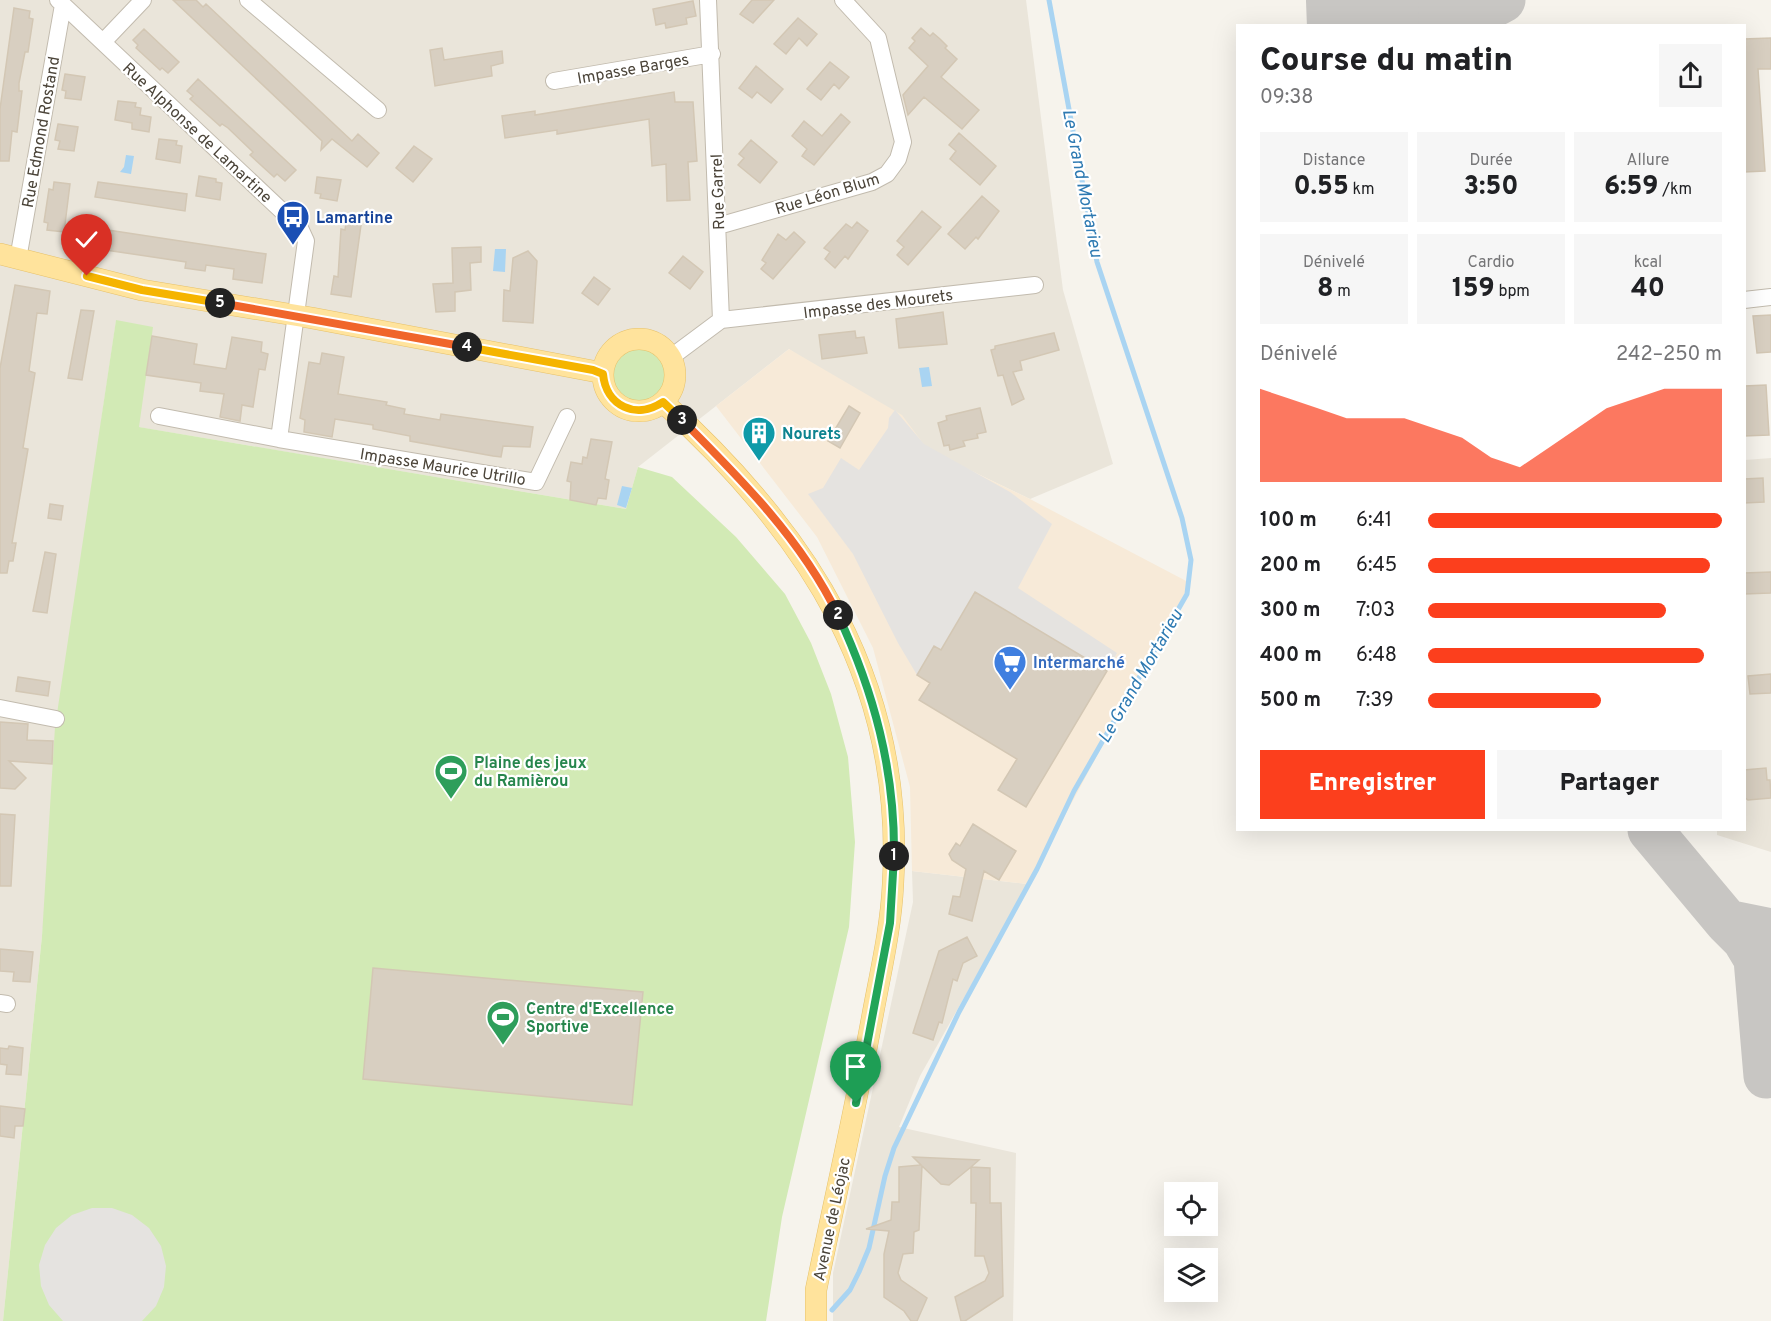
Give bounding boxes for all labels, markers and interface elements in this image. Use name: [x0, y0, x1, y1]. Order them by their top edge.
text: Course du matin: [1260, 41, 1513, 83]
button: share: [1659, 44, 1722, 107]
street label: Impasse Barges: [576, 50, 691, 90]
street label: Rue Edmond Rostand: [19, 55, 65, 210]
street label: Rue Alphonse de Lamartine: [118, 59, 276, 208]
text: 09:38: [1260, 85, 1314, 111]
water label: Le Grand Mortarieu: [1056, 107, 1107, 260]
text: Distance: [1303, 151, 1365, 171]
text: Durée: [1469, 151, 1513, 171]
text: Allure: [1627, 151, 1669, 171]
street label: Rue Garrel: [708, 154, 730, 230]
street label: Rue Léon Blum: [773, 170, 882, 220]
text: 0.55: [1293, 171, 1349, 204]
text: 3:50: [1463, 171, 1519, 204]
text: 6:59: [1604, 171, 1659, 204]
text: km: [1349, 180, 1375, 200]
text: /km: [1659, 180, 1692, 200]
bus stop icon: Lamartine: [275, 199, 311, 246]
place label: Lamartine: [316, 209, 393, 229]
pin: [61, 214, 112, 276]
icon: check: [70, 223, 103, 256]
text: Dénivelé: [1303, 253, 1365, 273]
text: Cardio: [1468, 253, 1514, 273]
text: kcal: [1634, 253, 1662, 273]
text: 8: [1317, 273, 1334, 306]
text: 159: [1452, 273, 1495, 306]
text: 40: [1631, 273, 1665, 306]
text: m: [1334, 282, 1351, 302]
text: bpm: [1495, 282, 1530, 302]
street label: Impasse des Mourets: [802, 286, 954, 324]
pin: 5: [205, 288, 235, 318]
text: 5: [215, 293, 225, 313]
pin: 4: [452, 332, 482, 362]
text: 4: [462, 337, 472, 357]
text: Dénivelé: [1260, 342, 1337, 368]
text: 242–250 m: [1616, 342, 1722, 368]
pin: 3: [667, 405, 697, 435]
text: 3: [677, 410, 687, 430]
building icon: Nourets: [741, 415, 777, 462]
place label: Nourets: [782, 425, 841, 445]
street label: Impasse Maurice Utrillo: [358, 445, 527, 491]
text: 100 m: [1260, 508, 1317, 534]
text: 6:41: [1356, 508, 1392, 534]
text: 200 m: [1260, 553, 1321, 579]
text: 6:45: [1356, 553, 1397, 579]
text: 300 m: [1260, 598, 1321, 624]
text: 7:03: [1356, 598, 1395, 624]
pin: 2: [823, 600, 853, 630]
text: 2: [833, 605, 843, 625]
water label: Le Grand Mortarieu: [1094, 606, 1189, 748]
text: 400 m: [1260, 643, 1322, 669]
text: 6:48: [1356, 643, 1397, 669]
supermarket icon: Intermarché: [992, 644, 1028, 691]
place label: Intermarché: [1033, 654, 1125, 674]
text: 500 m: [1260, 688, 1321, 714]
text: 7:39: [1356, 688, 1394, 714]
button: Enregistrer: [1260, 750, 1485, 819]
button: Partager: [1497, 750, 1722, 819]
sports icon: Plaine des jeux du Ramièrou: [433, 753, 469, 800]
place label: Plaine des jeux du Ramièrou: [474, 754, 587, 792]
pin: 1: [879, 841, 909, 871]
text: 1: [891, 846, 897, 866]
sports icon: Centre d'Excellence Sportive: [485, 999, 521, 1046]
place label: Centre d'Excellence Sportive: [526, 1000, 674, 1038]
pin: [830, 1041, 881, 1103]
icon: arrive: [839, 1050, 872, 1083]
street label: Avenue de Léojac: [810, 1156, 856, 1283]
map controls: [1164, 1182, 1218, 1302]
button: locate: [1164, 1182, 1218, 1236]
button: layers: [1164, 1248, 1218, 1302]

